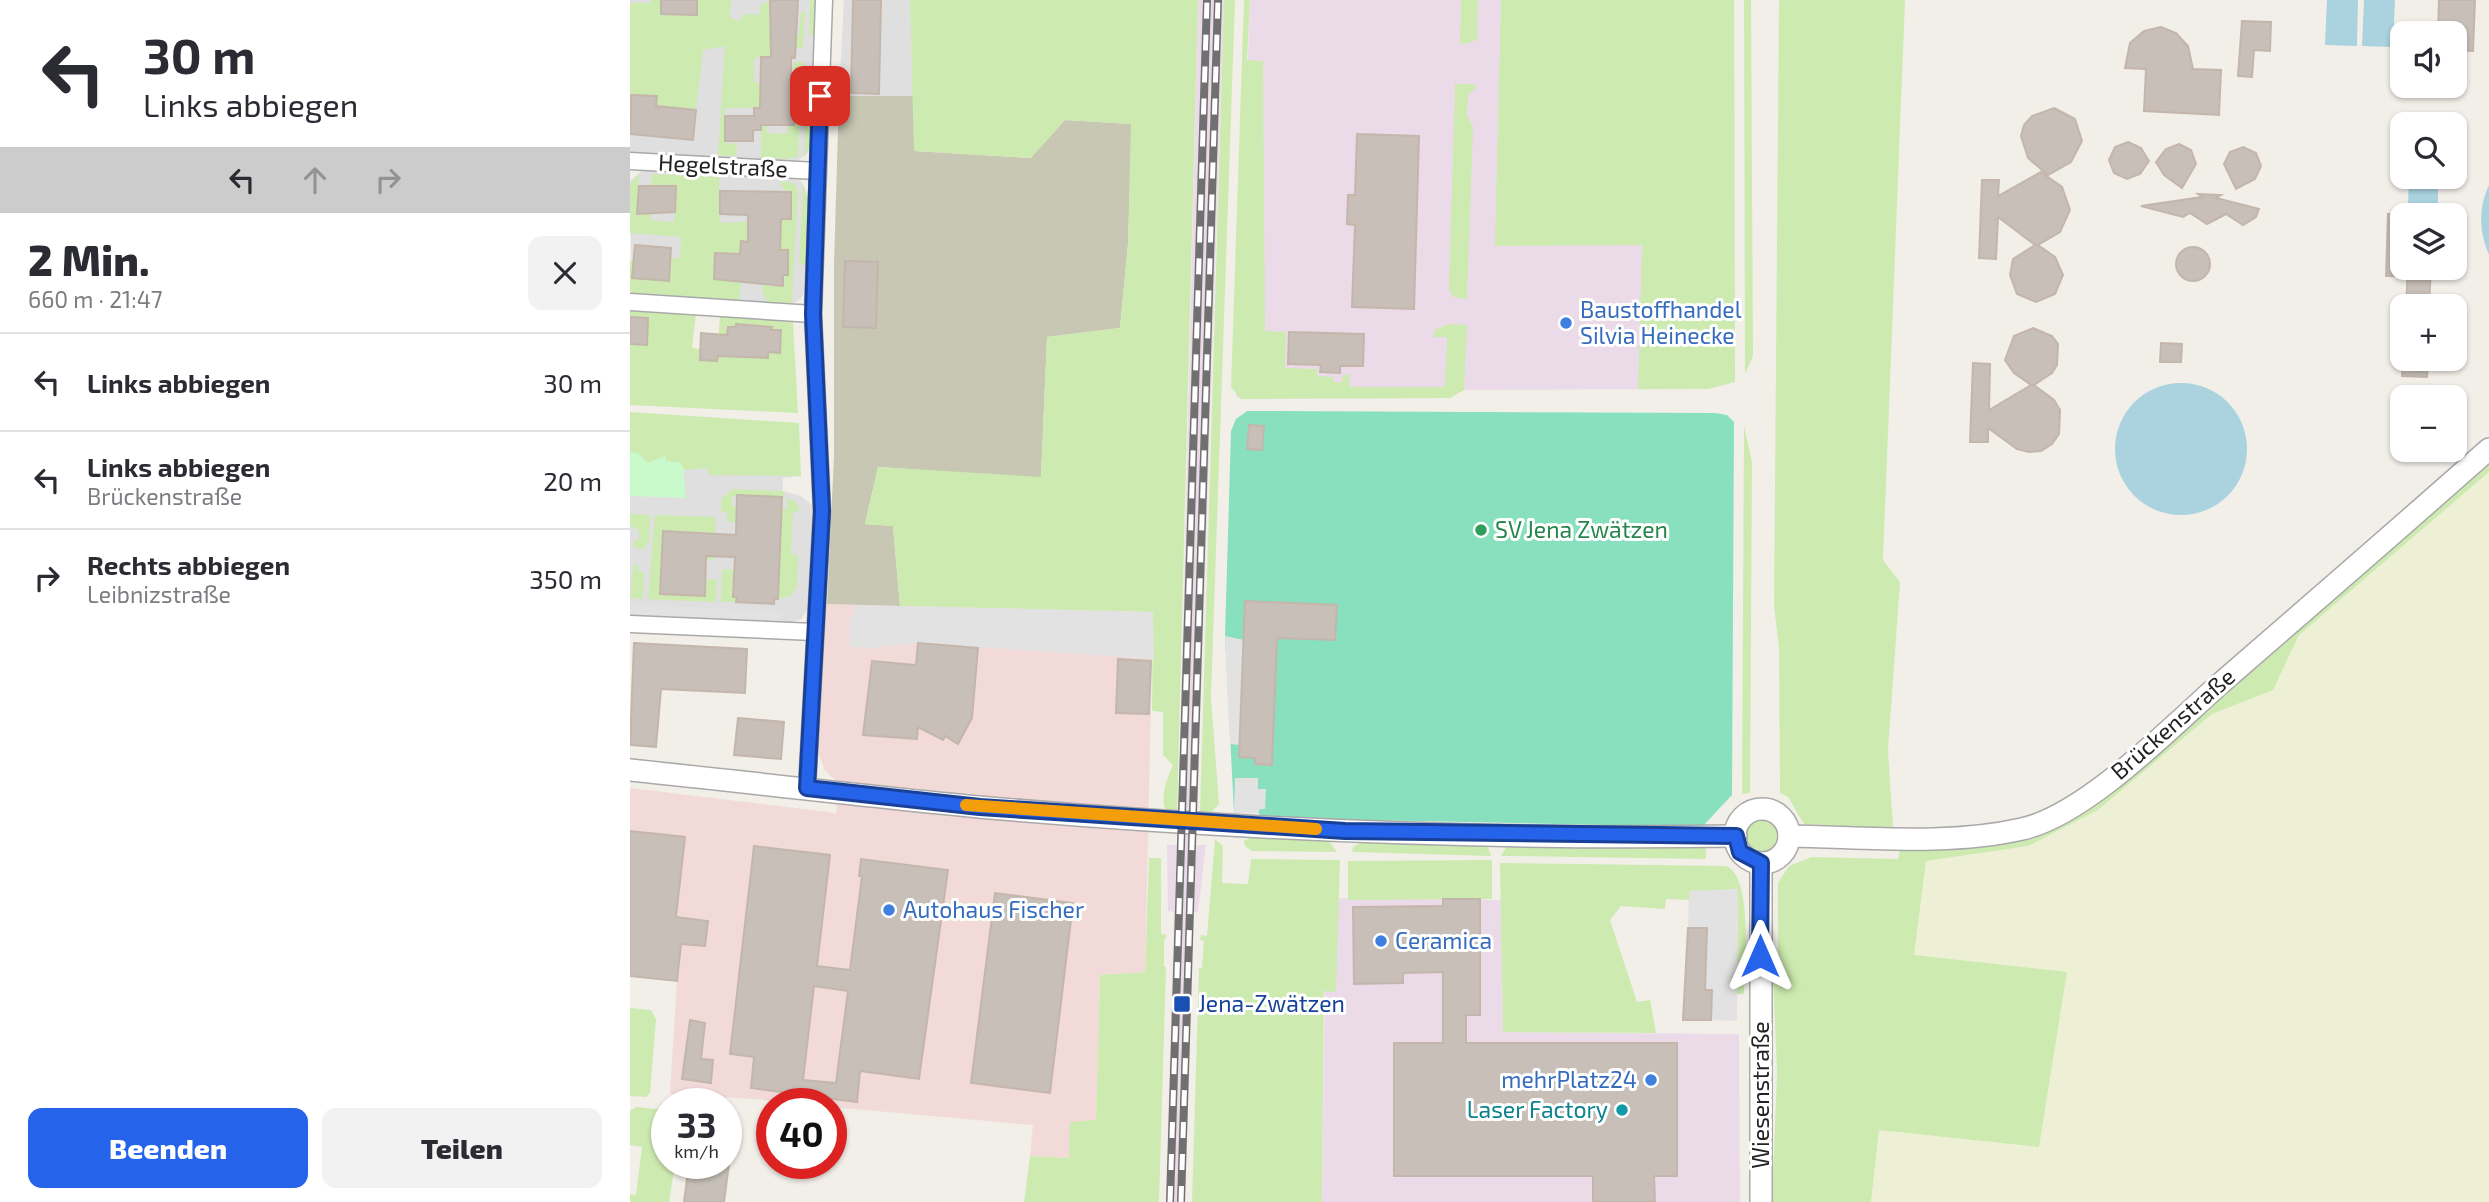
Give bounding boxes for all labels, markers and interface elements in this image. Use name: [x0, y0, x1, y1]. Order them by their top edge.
map controls: [2390, 21, 2467, 462]
button: sound: [2390, 21, 2467, 98]
text: 30 m: [143, 25, 255, 84]
icon: left: [28, 28, 119, 119]
pin: [790, 66, 850, 126]
icon: arrive: [801, 77, 839, 115]
text: Links abbiegen: [143, 85, 358, 123]
button: search: [2390, 112, 2467, 189]
street label: Hegelstraße: [658, 148, 789, 182]
icon: left: [223, 161, 261, 199]
icon: ahead: [296, 161, 334, 199]
icon: right: [369, 161, 407, 199]
button: layers: [2390, 203, 2467, 280]
text: 2 Min.: [28, 234, 150, 284]
button: close: [528, 236, 602, 310]
text: 660 m · 21:47: [28, 285, 163, 313]
button: +: [2390, 294, 2467, 371]
place label: Baustoffhandel Silvia Heinecke: [1580, 295, 1742, 349]
marker: Baustoffhandel Silvia Heinecke: [1558, 315, 1574, 331]
icon: left: [28, 363, 66, 401]
text: Links abbiegen: [87, 367, 271, 398]
text: 30 m: [543, 367, 602, 398]
button: −: [2390, 385, 2467, 462]
text: Links abbiegen: [87, 451, 271, 482]
icon: left: [28, 461, 66, 499]
text: 20 m: [543, 465, 602, 496]
text: Brückenstraße: [87, 482, 242, 510]
place label: SV Jena Zwätzen: [1495, 515, 1668, 543]
marker: SV Jena Zwätzen: [1473, 522, 1489, 538]
text: Rechts abbiegen: [87, 549, 290, 580]
icon: right: [28, 559, 66, 597]
text: 350 m: [529, 563, 602, 594]
text: Leibnizstraße: [87, 580, 231, 608]
street label: Brückenstraße: [2105, 662, 2240, 785]
place label: Autohaus Fischer: [903, 895, 1084, 923]
marker: Autohaus Fischer: [881, 902, 897, 918]
position arrow: [1723, 919, 1797, 993]
place label: Ceramica: [1395, 926, 1492, 954]
marker: Ceramica: [1373, 933, 1389, 949]
place label: Jena-Zwätzen: [1198, 989, 1345, 1017]
marker: Jena-Zwätzen: [1172, 994, 1192, 1014]
street label: Wiesenstraße: [1746, 1021, 1774, 1169]
place label: mehrPlatz24: [1501, 1065, 1637, 1093]
marker: mehrPlatz24: [1643, 1072, 1659, 1088]
speed limit sign: 40: [756, 1088, 847, 1179]
place label: Laser Factory: [1467, 1095, 1608, 1123]
marker: Laser Factory: [1614, 1102, 1630, 1118]
text: 33: [677, 1103, 716, 1145]
button: Beenden: [28, 1108, 308, 1188]
button: Teilen: [322, 1108, 602, 1188]
text: km/h: [674, 1140, 719, 1162]

